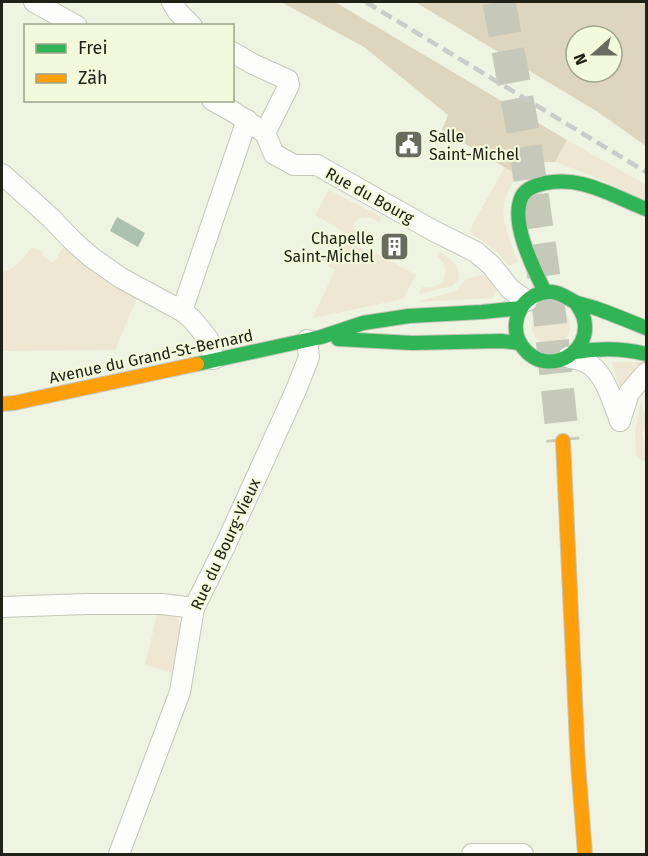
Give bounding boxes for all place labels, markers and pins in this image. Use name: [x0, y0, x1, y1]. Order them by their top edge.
place label: Salle Saint-Michel: [429, 127, 520, 164]
public building icon: Salle Saint-Michel: [392, 129, 424, 161]
place label: Chapelle Saint-Michel: [284, 229, 374, 266]
building icon: Chapelle Saint-Michel: [379, 231, 411, 263]

